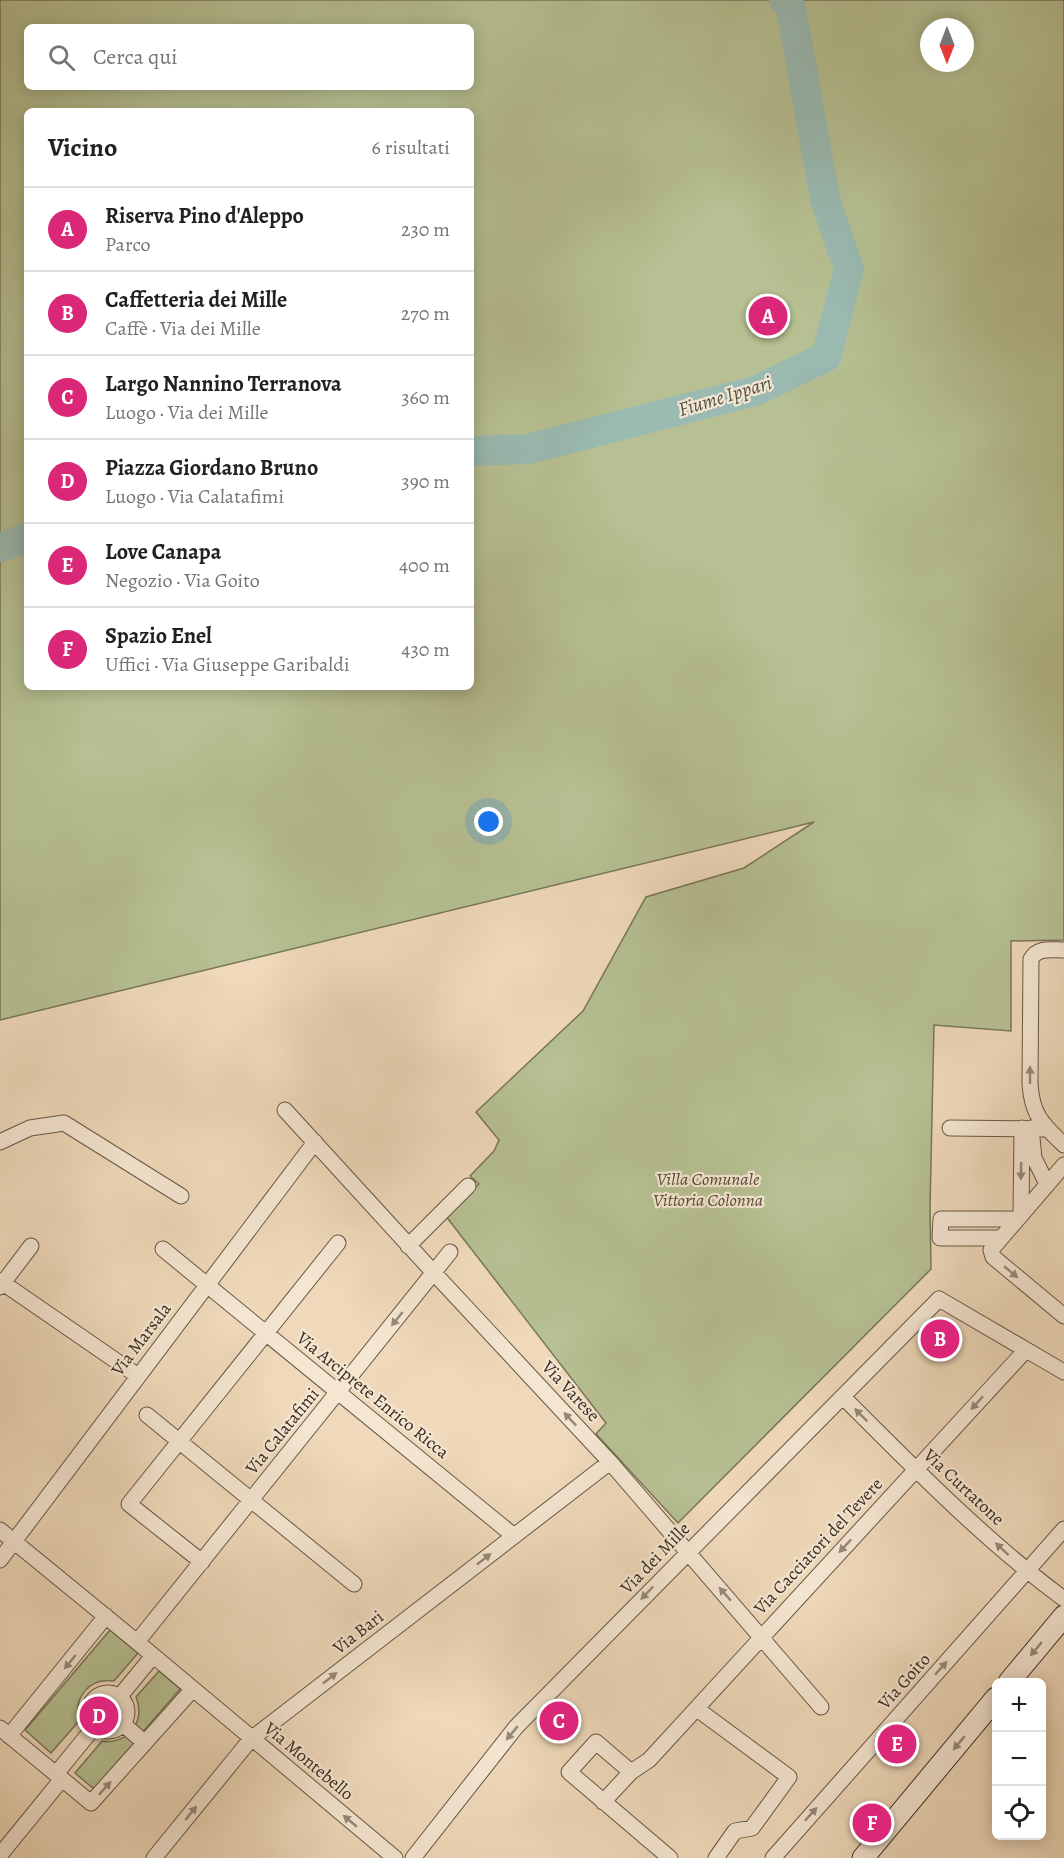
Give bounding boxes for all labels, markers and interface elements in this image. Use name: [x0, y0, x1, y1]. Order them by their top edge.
north arrow: [920, 18, 974, 72]
search box: [24, 24, 474, 90]
icon: search: [45, 41, 78, 74]
text: Cerca qui: [93, 42, 178, 72]
text: Vicino: [48, 130, 117, 165]
text: 6 risultati: [372, 134, 450, 161]
text: Riserva Pino d'Aleppo: [105, 201, 304, 231]
text: A: [61, 216, 74, 243]
text: 230 m: [401, 216, 450, 243]
text: Parco: [105, 231, 151, 258]
text: Caffetteria dei Mille: [105, 285, 287, 315]
pin: A: [748, 294, 788, 338]
text: B: [61, 300, 74, 327]
text: 270 m: [401, 300, 450, 327]
text: Caffè · Via dei Mille: [105, 315, 261, 342]
text: Largo Nannino Terranova: [105, 369, 342, 399]
water label: Fiume Ippari: [675, 369, 775, 423]
text: C: [61, 384, 74, 411]
text: 360 m: [401, 384, 450, 411]
text: Luogo · Via dei Mille: [105, 399, 269, 426]
text: Piazza Giordano Bruno: [105, 453, 318, 483]
text: D: [61, 468, 74, 495]
text: 390 m: [401, 468, 450, 495]
text: Luogo · Via Calatafimi: [105, 483, 284, 510]
text: Love Canapa: [105, 537, 221, 567]
text: E: [62, 552, 73, 579]
text: 400 m: [399, 552, 450, 579]
text: Negozio · Via Goito: [105, 567, 260, 594]
text: Spazio Enel: [105, 621, 212, 651]
text: F: [62, 636, 73, 663]
text: 430 m: [401, 636, 450, 663]
text: Uffici · Via Giuseppe Garibaldi: [105, 651, 350, 678]
your location: [474, 807, 503, 836]
one-way arrow: [1025, 1065, 1035, 1084]
one-way arrow: [1016, 1162, 1026, 1181]
park label: Villa Comunale Vittoria Colonna: [653, 1167, 763, 1212]
one-way arrow: [1003, 1265, 1018, 1277]
street label: Via Marsala: [105, 1297, 177, 1381]
one-way arrow: [390, 1311, 403, 1327]
pin: B: [920, 1316, 960, 1362]
street label: Via Arciprete Enrico Ricca: [291, 1325, 455, 1464]
street label: Via Varese: [536, 1355, 605, 1427]
street label: Via Calatafimi: [239, 1383, 324, 1480]
one-way arrow: [971, 1395, 984, 1410]
one-way arrow: [855, 1408, 869, 1422]
one-way arrow: [563, 1412, 577, 1427]
street label: Via Curtatone: [918, 1443, 1010, 1531]
street label: Via Cacciatori del Tevere: [748, 1472, 888, 1620]
street label: Via dei Mille: [614, 1517, 695, 1600]
one-way arrow: [838, 1539, 852, 1554]
one-way arrow: [995, 1542, 1010, 1556]
one-way arrow: [477, 1553, 492, 1565]
one-way arrow: [641, 1586, 655, 1600]
one-way arrow: [719, 1587, 732, 1602]
street label: Via Bari: [327, 1605, 388, 1660]
one-way arrow: [1030, 1641, 1043, 1657]
street label: Via Goito: [872, 1648, 936, 1715]
one-way arrow: [63, 1654, 76, 1670]
one-way arrow: [934, 1661, 947, 1676]
one-way arrow: [322, 1672, 338, 1684]
map controls: [992, 1678, 1046, 1840]
button: +: [992, 1678, 1046, 1732]
pin: D: [80, 1694, 118, 1738]
pin: C: [540, 1698, 578, 1744]
street label: Via Montebello: [258, 1716, 359, 1806]
pin: E: [878, 1722, 916, 1766]
one-way arrow: [505, 1725, 518, 1741]
button: −: [992, 1732, 1046, 1786]
one-way arrow: [953, 1735, 966, 1750]
one-way arrow: [98, 1781, 111, 1796]
button: locate: [992, 1786, 1046, 1840]
pin: F: [852, 1800, 892, 1846]
one-way arrow: [184, 1806, 197, 1821]
one-way arrow: [805, 1806, 818, 1822]
one-way arrow: [342, 1814, 358, 1827]

